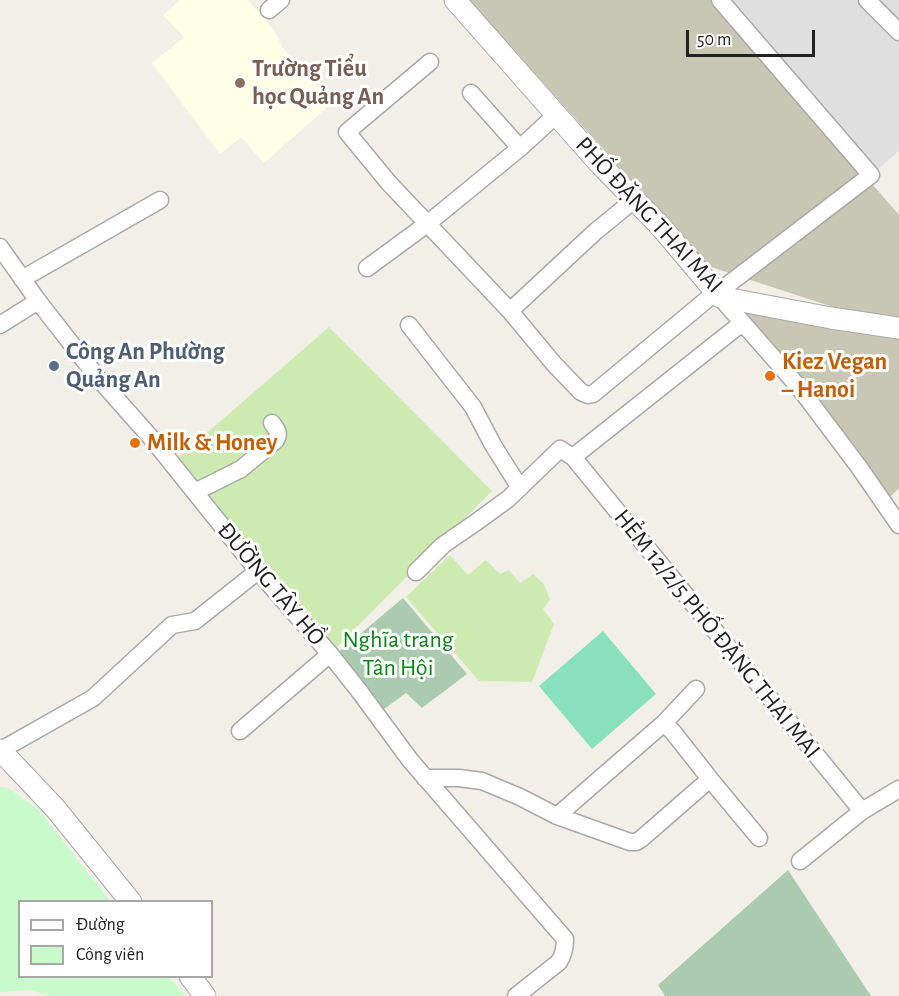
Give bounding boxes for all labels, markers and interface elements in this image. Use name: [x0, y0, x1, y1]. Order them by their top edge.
scale bar: [689, 18, 818, 56]
text: 50 m: [697, 31, 731, 49]
place label: Trường Tiểu học Quảng An: [252, 55, 384, 111]
marker: Trường Tiểu học Quảng An: [233, 76, 247, 90]
street label: PHỐ ĐẶNG THAI MAI: [569, 131, 729, 299]
place label: Công An Phường Quảng An: [66, 338, 224, 394]
place label: Kiez Vegan – Hanoi: [782, 348, 887, 404]
marker: Công An Phường Quảng An: [47, 359, 61, 373]
marker: Kiez Vegan – Hanoi: [763, 369, 777, 383]
place label: Milk & Honey: [147, 429, 278, 457]
marker: Milk & Honey: [128, 436, 142, 450]
street label: HẺM 12/2/5 PHỐ ĐẶNG THAI MAI: [608, 504, 826, 764]
street label: ĐƯỜNG TÂY HỒ: [211, 516, 331, 652]
park label: Nghĩa trang Tân Hội: [343, 626, 453, 682]
legend: [18, 900, 213, 978]
text: Đường: [76, 916, 125, 934]
text: Công viên: [76, 946, 144, 964]

